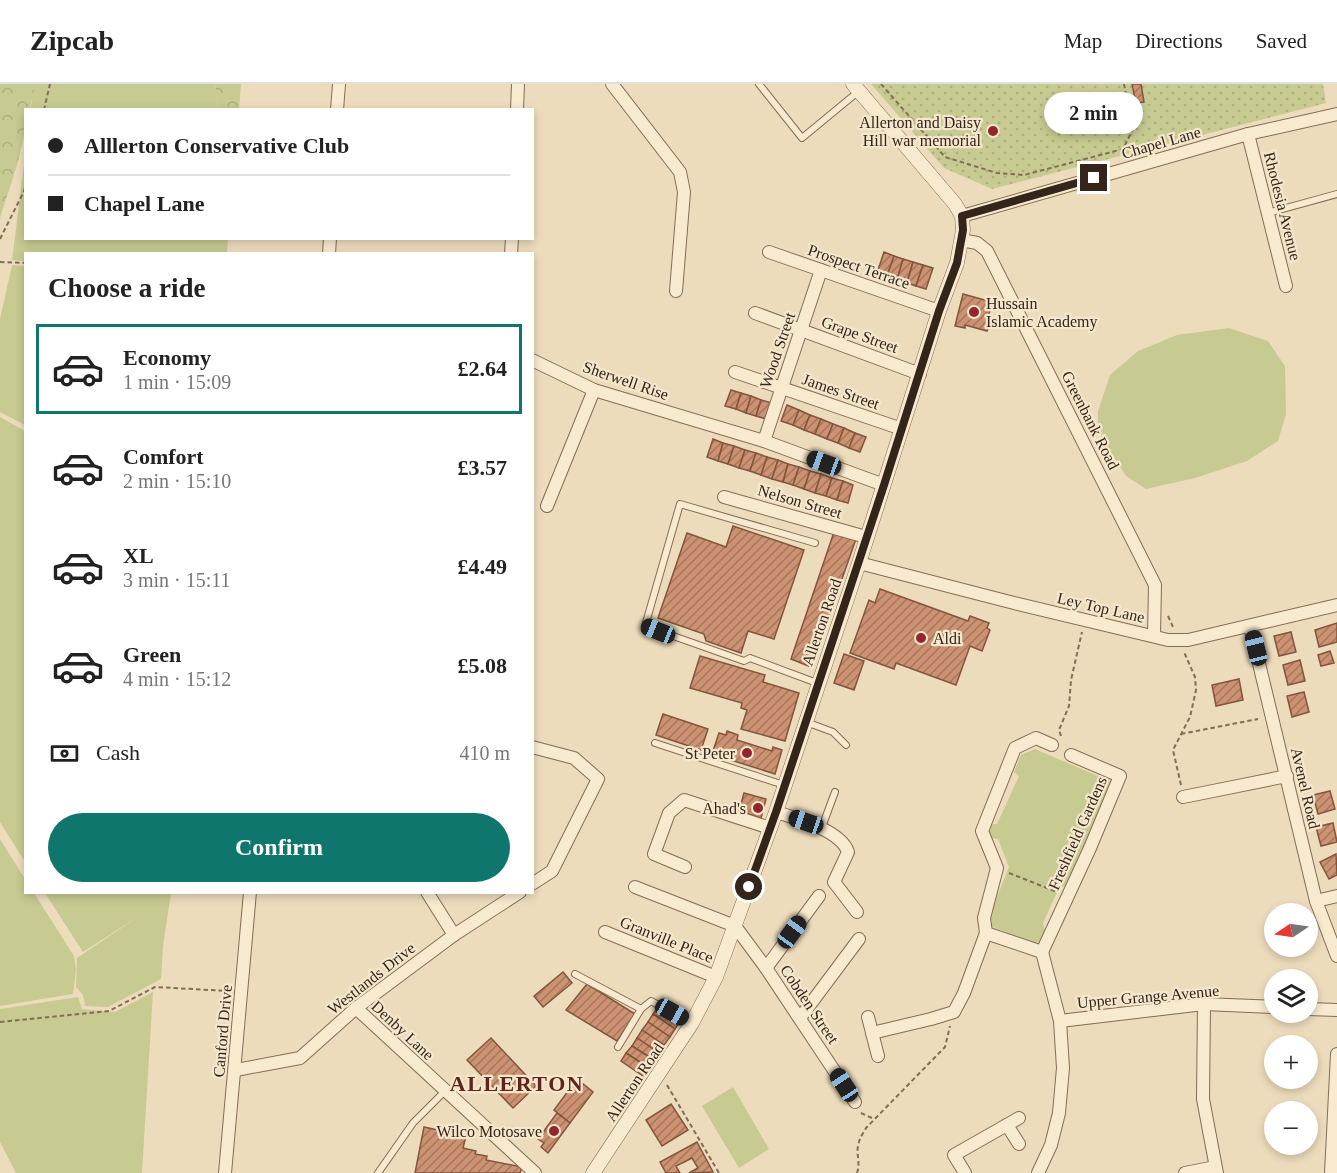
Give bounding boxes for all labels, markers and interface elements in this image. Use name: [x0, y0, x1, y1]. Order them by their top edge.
text: Zipcab: [30, 25, 114, 56]
text: Map: [1064, 29, 1102, 53]
text: Directions: [1135, 29, 1223, 53]
text: Saved: [1256, 29, 1307, 53]
callout: 2 min: [1044, 91, 1144, 133]
text: 2 min: [1069, 102, 1118, 124]
place label: Allerton and Daisy Hill war memorial: [859, 114, 982, 149]
street label: Chapel Lane: [1120, 123, 1203, 163]
marker: Allerton and Daisy Hill war memorial: [986, 124, 1000, 138]
text: Alllerton Conservative Club: [84, 133, 349, 158]
street label: Rhodesia Avenue: [1261, 150, 1304, 262]
route end: [1080, 164, 1107, 191]
text: Chapel Lane: [84, 191, 204, 216]
street label: Prospect Terrace: [805, 241, 912, 293]
text: Choose a ride: [48, 273, 206, 303]
place label: Hussain Islamic Academy: [986, 295, 1098, 331]
marker: Hussain Islamic Academy: [967, 305, 981, 319]
street label: Wood Street: [757, 309, 799, 390]
street label: Grape Street: [819, 313, 901, 357]
icon: car: [51, 342, 105, 396]
text: Economy: [123, 345, 211, 370]
text: £2.64: [458, 356, 507, 381]
street label: Sherwell Rise: [581, 358, 671, 403]
street label: Greenbank Road: [1058, 368, 1123, 472]
street label: James Street: [800, 370, 882, 413]
text: 1 min · 15:09: [123, 371, 231, 393]
icon: car: [51, 441, 105, 495]
text: Comfort: [123, 444, 204, 469]
car: [804, 448, 844, 478]
text: £3.57: [458, 455, 507, 480]
text: 2 min · 15:10: [123, 470, 231, 492]
street label: Nelson Street: [756, 481, 844, 522]
icon: car: [51, 540, 105, 594]
text: XL: [123, 543, 154, 568]
text: £4.49: [458, 554, 507, 579]
text: 3 min · 15:11: [123, 569, 231, 591]
street label: Allerton Road: [799, 576, 844, 668]
street label: Ley Top Lane: [1055, 589, 1146, 627]
car: [638, 616, 678, 646]
car: [1243, 628, 1269, 668]
place label: Aldi: [933, 630, 962, 647]
marker: Aldi: [914, 631, 928, 645]
icon: car: [51, 639, 105, 693]
text: Green: [123, 642, 181, 667]
text: £5.08: [458, 653, 507, 678]
text: 4 min · 15:12: [123, 668, 231, 690]
icon: cash: [48, 737, 81, 770]
text: Cash: [96, 740, 140, 765]
text: 410 m: [459, 742, 510, 764]
place label: St Peter: [685, 745, 736, 762]
marker: St Peter: [740, 746, 754, 760]
street label: Avenel Road: [1288, 746, 1323, 830]
street label: Freshfield Gardens: [1045, 774, 1110, 892]
place label: Ahad's: [702, 800, 746, 817]
marker: Ahad's: [751, 801, 765, 815]
car: [786, 808, 826, 836]
button: Confirm: [48, 813, 510, 882]
route start: [735, 873, 762, 900]
north arrow: [1264, 903, 1318, 957]
map controls: [1264, 903, 1318, 1155]
car: [774, 912, 810, 952]
street label: Granville Place: [618, 913, 716, 966]
street label: Westlands Drive: [324, 939, 418, 1018]
street label: Cobden Street: [777, 962, 842, 1047]
button: layers: [1264, 969, 1318, 1023]
street label: Upper Grange Avenue: [1076, 982, 1220, 1012]
street label: Canford Drive: [210, 984, 235, 1078]
car: [652, 995, 692, 1029]
street label: Denby Lane: [367, 997, 437, 1064]
button: +: [1264, 1035, 1318, 1089]
street label: Allerton Road: [602, 1040, 667, 1125]
car: [827, 1065, 861, 1105]
district label: ALLERTON: [450, 1071, 584, 1096]
button: −: [1264, 1101, 1318, 1155]
place label: Wilco Motosave: [436, 1123, 542, 1140]
marker: Wilco Motosave: [547, 1124, 561, 1138]

